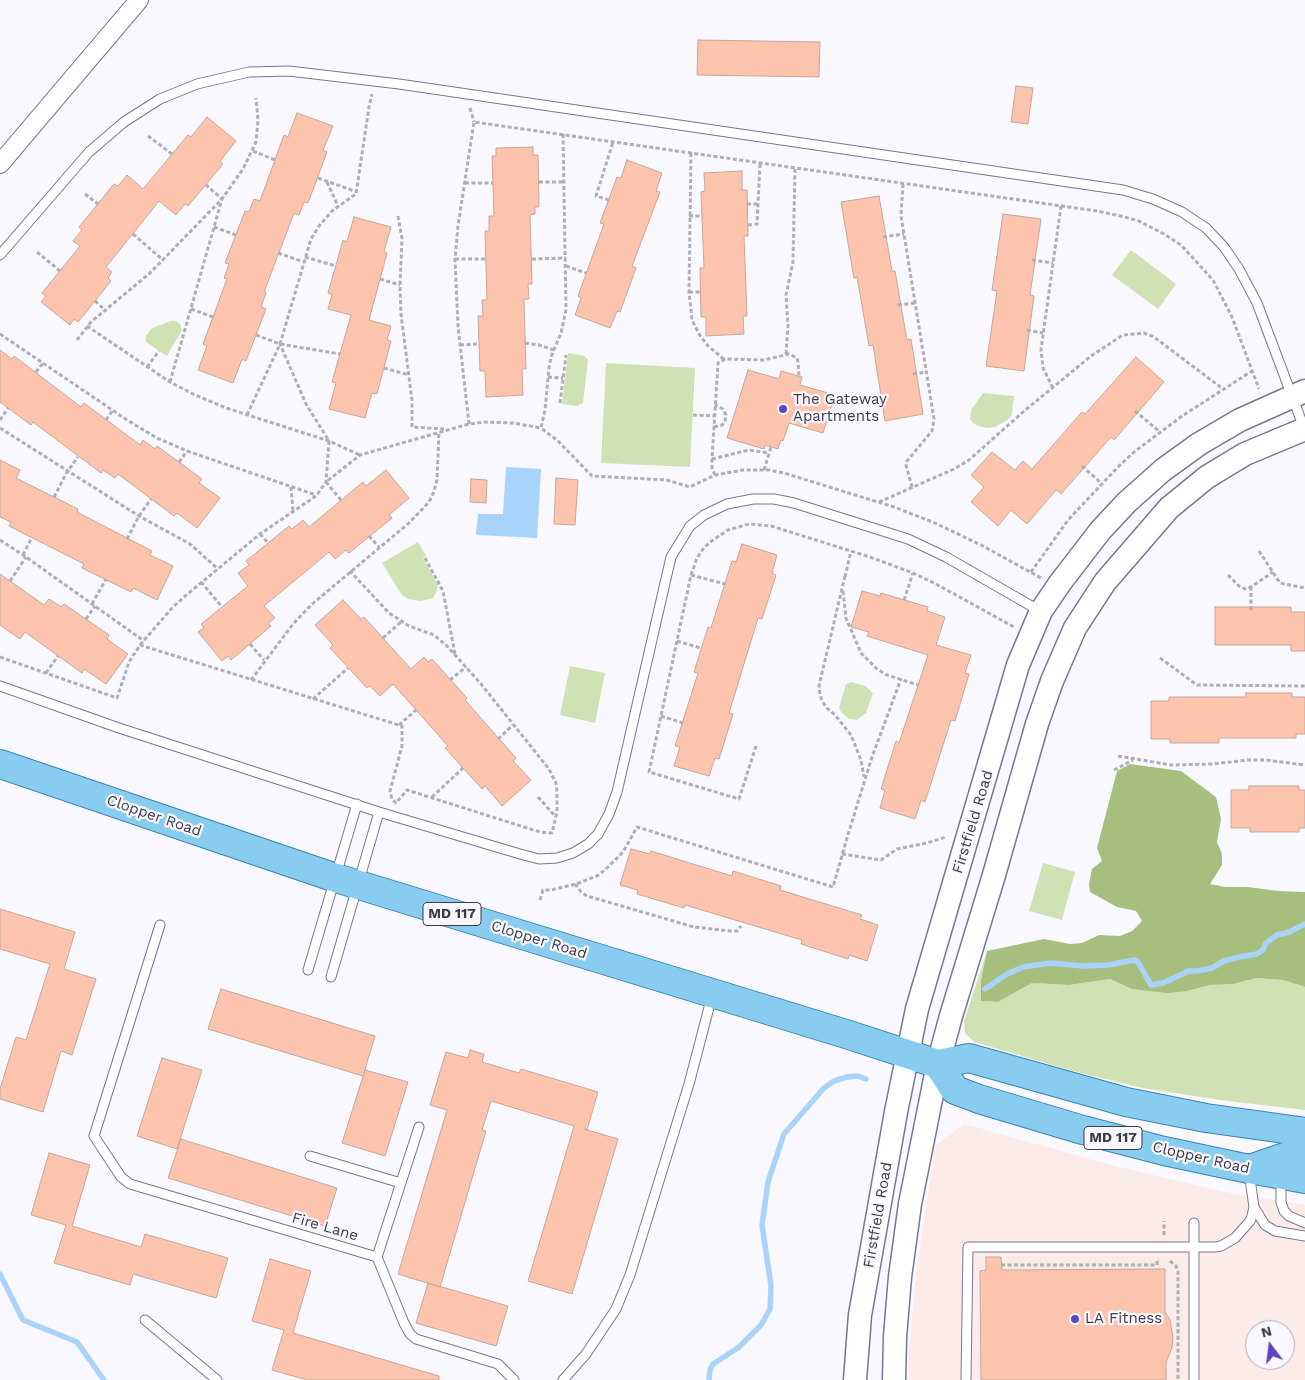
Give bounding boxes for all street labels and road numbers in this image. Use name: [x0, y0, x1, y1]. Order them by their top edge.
street label: Firstfield Road: [949, 768, 997, 876]
street label: Clopper Road: [104, 791, 204, 841]
road number: MD 117: [423, 902, 481, 926]
street label: Clopper Road: [489, 917, 589, 963]
road number: MD 117: [1084, 1126, 1142, 1150]
street label: Clopper Road: [1151, 1138, 1251, 1178]
street label: Firstfield Road: [860, 1161, 896, 1269]
street label: Fire Lane: [290, 1209, 360, 1245]

